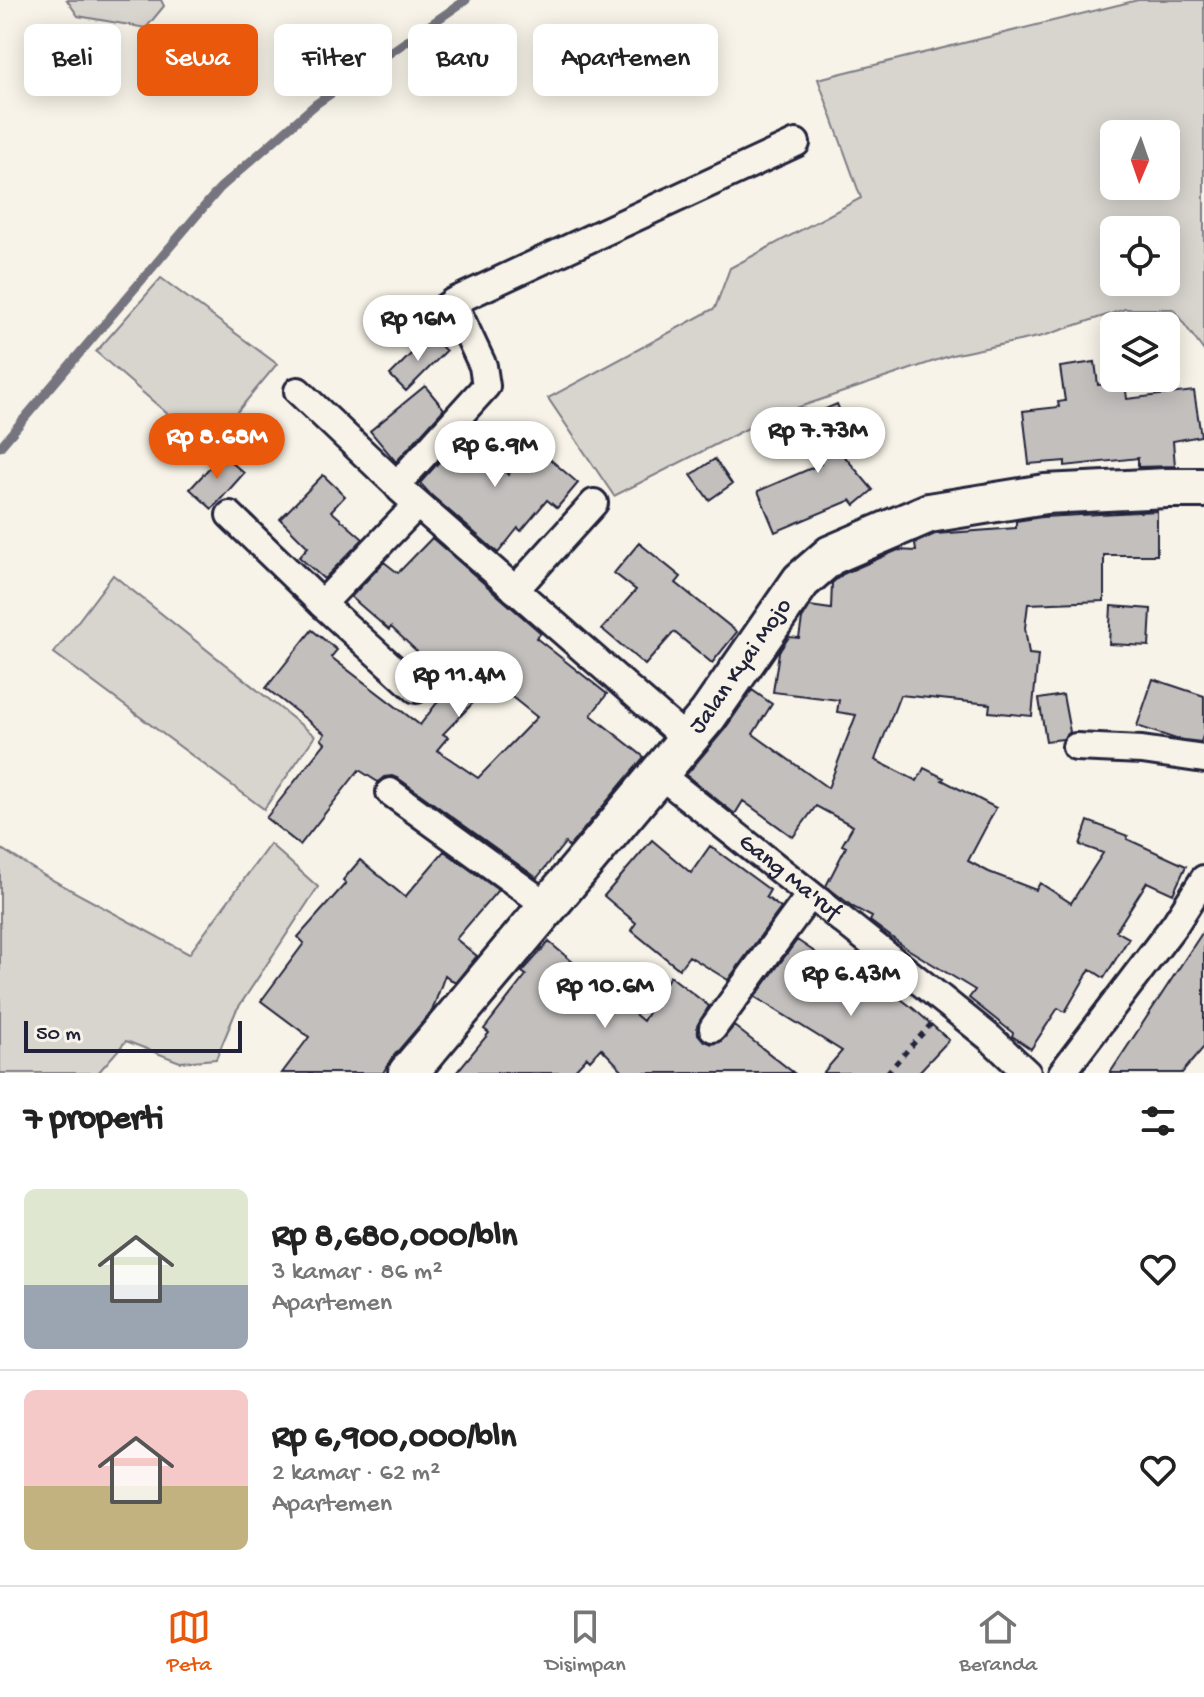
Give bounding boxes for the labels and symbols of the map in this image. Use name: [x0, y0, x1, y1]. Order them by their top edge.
north arrow: [1100, 120, 1180, 200]
pin: Rp 16M: [353, 295, 483, 363]
pin: Rp 7.73M: [735, 407, 901, 475]
pin: Rp 8.68M: [134, 413, 300, 481]
pin: Rp 6.9M: [421, 421, 569, 489]
street label: Jalan Kyai Mojo: [683, 593, 799, 740]
pin: Rp 11.4M: [376, 651, 542, 719]
street label: Gang Ma'ruf: [732, 828, 847, 928]
pin: Rp 6.43M: [768, 950, 934, 1018]
pin: Rp 10.6M: [522, 962, 688, 1030]
scale bar: [24, 1017, 242, 1053]

